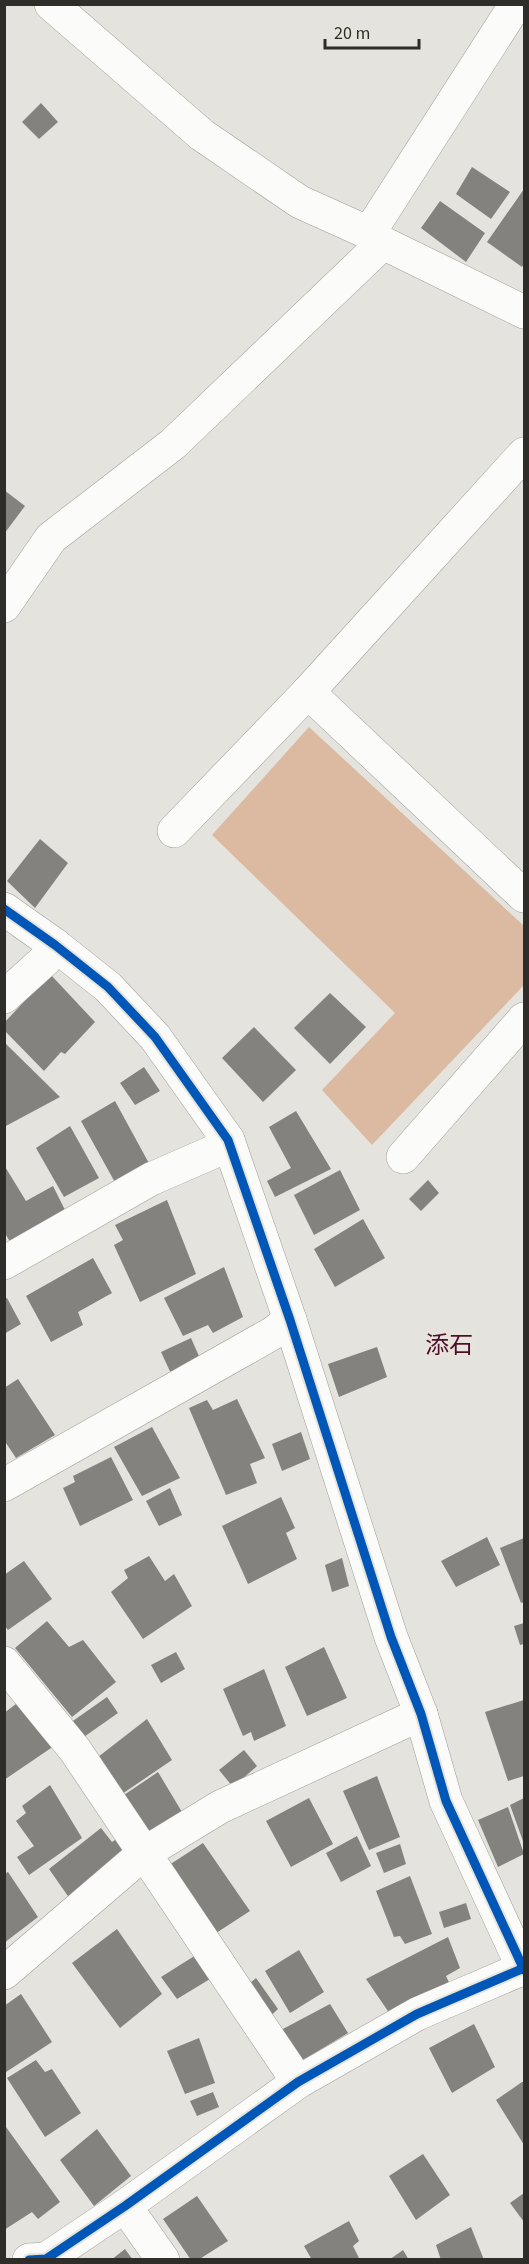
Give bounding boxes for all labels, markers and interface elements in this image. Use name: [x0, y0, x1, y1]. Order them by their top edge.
scale bar: [325, 12, 420, 50]
text: 20 m: [334, 21, 370, 46]
district label: 添石: [425, 1328, 473, 1363]

